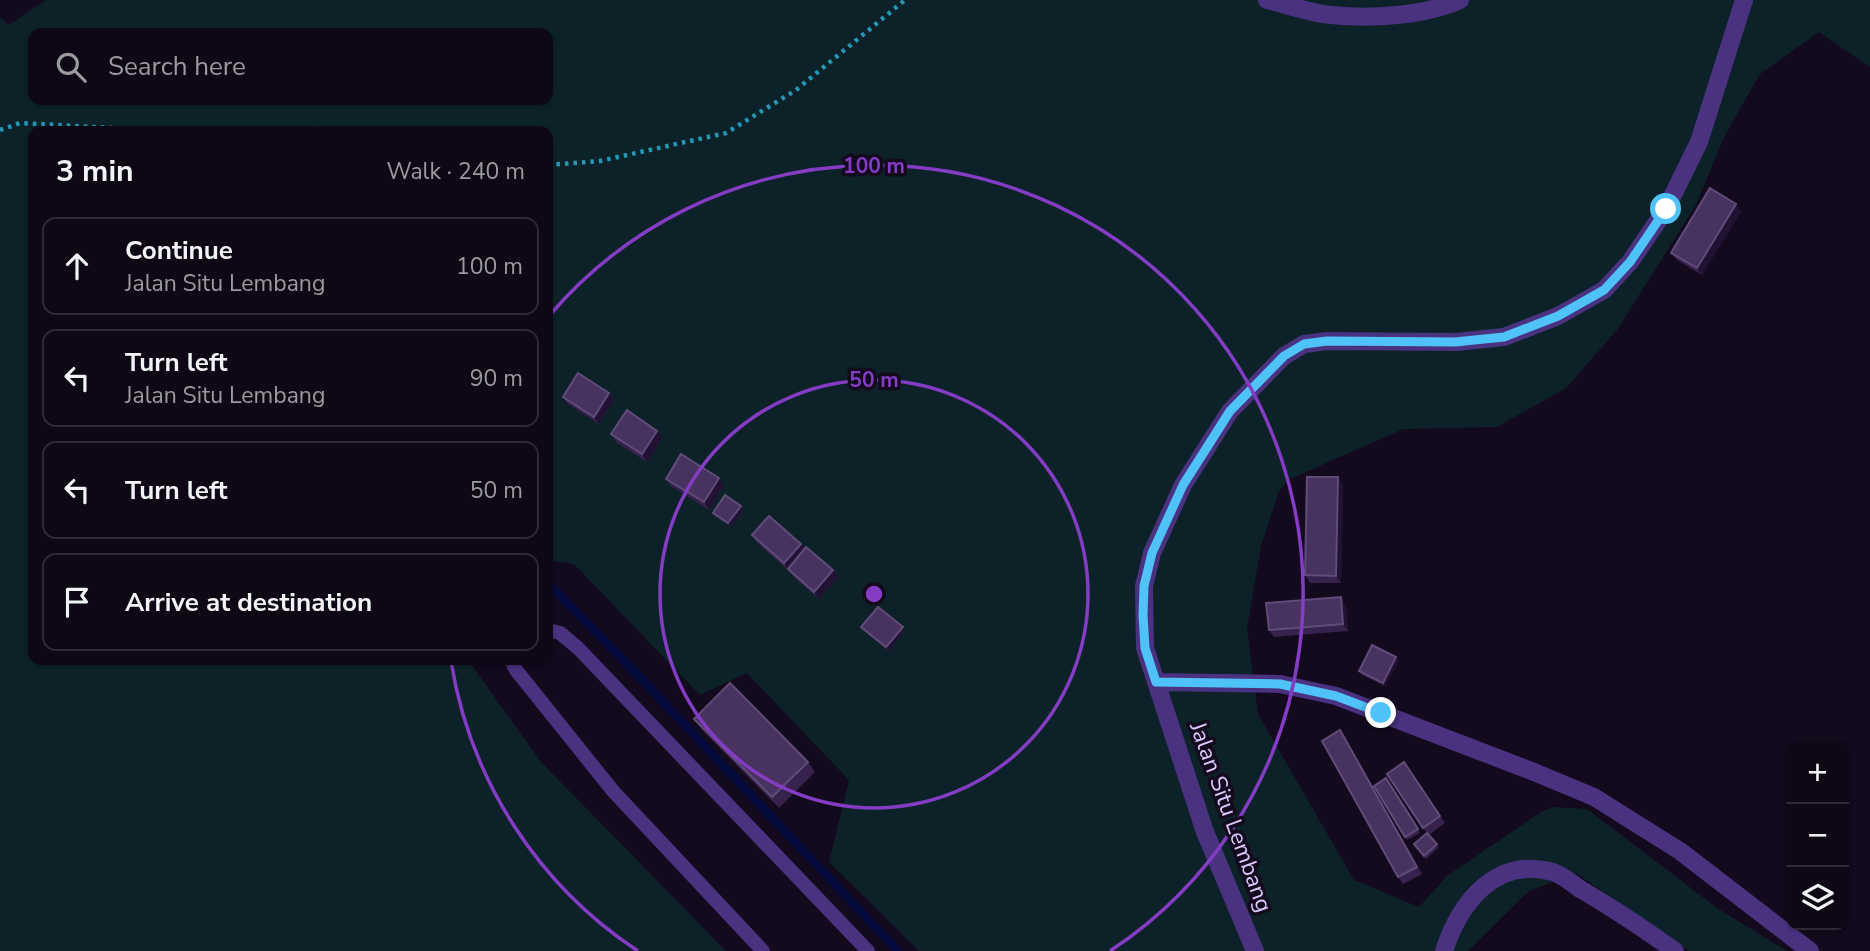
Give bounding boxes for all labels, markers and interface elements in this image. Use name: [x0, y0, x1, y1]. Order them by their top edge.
search box: [28, 28, 553, 105]
icon: search: [52, 48, 90, 86]
text: Search here: [108, 49, 246, 84]
text: 3 min: [56, 151, 134, 192]
text: 100 m: [843, 152, 905, 180]
text: Walk · 240 m: [386, 156, 525, 187]
route start: [1650, 193, 1681, 224]
text: Continue: [125, 233, 233, 268]
icon: ahead: [58, 247, 96, 285]
text: 100 m: [456, 251, 523, 282]
text: Jalan Situ Lembang: [125, 268, 325, 299]
text: Turn left: [125, 345, 228, 380]
icon: left: [58, 359, 96, 397]
text: 90 m: [470, 363, 523, 394]
text: 50 m: [849, 366, 899, 394]
text: Jalan Situ Lembang: [125, 380, 325, 411]
icon: left: [58, 471, 96, 509]
text: Turn left: [125, 473, 228, 508]
text: 50 m: [470, 475, 523, 506]
centre of rings: [862, 582, 886, 606]
icon: arrive: [58, 583, 96, 621]
text: Arrive at destination: [125, 585, 372, 620]
route end: [1365, 697, 1396, 728]
street label: Jalan Situ Lembang: [1182, 717, 1280, 916]
map controls: [1786, 741, 1849, 930]
button: +: [1786, 741, 1849, 804]
button: −: [1786, 804, 1849, 867]
button: layers: [1786, 867, 1849, 930]

